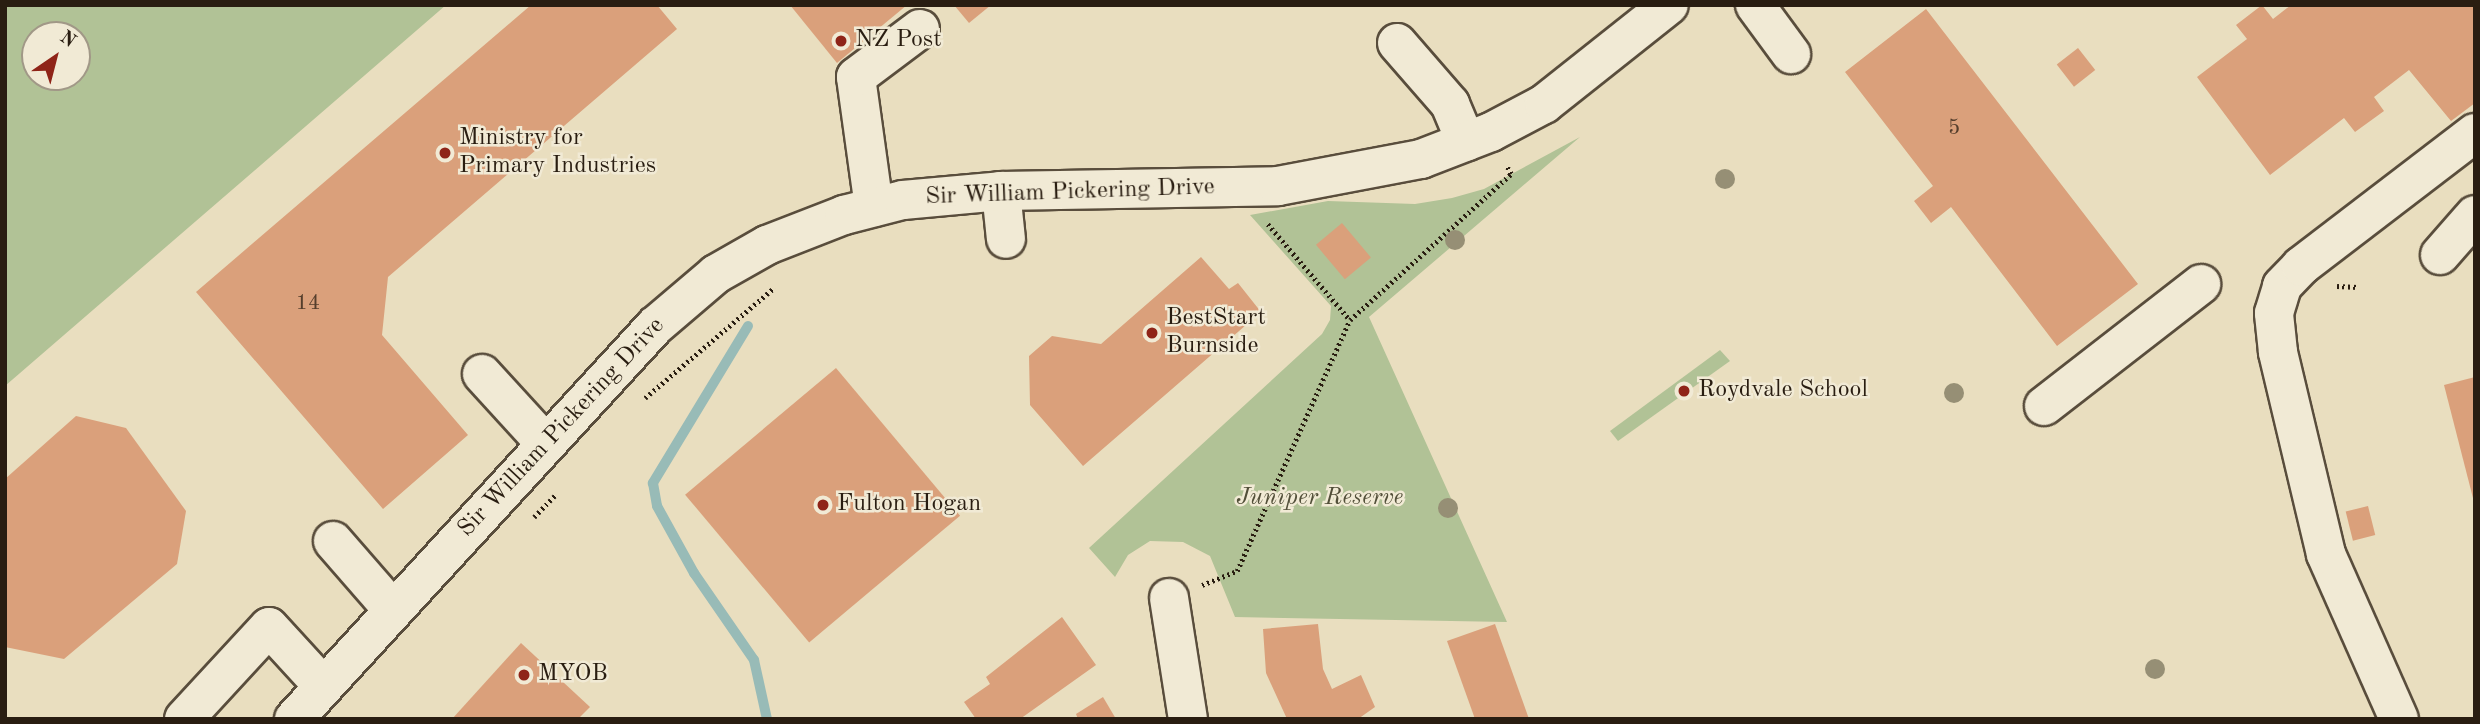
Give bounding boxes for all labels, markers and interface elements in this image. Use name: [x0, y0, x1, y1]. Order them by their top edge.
north arrow: [21, 21, 91, 91]
place label: NZ Post: [855, 27, 942, 55]
text: N: [56, 28, 79, 52]
marker: NZ Post: [833, 33, 849, 49]
house number: 5: [1948, 116, 1960, 142]
place label: Ministry for Primary Industries: [459, 125, 656, 181]
marker: Ministry for Primary Industries: [437, 145, 453, 161]
street label: Sir William Pickering Drive: [925, 174, 1215, 212]
house number: 14: [296, 291, 320, 317]
place label: BestStart Burnside: [1166, 305, 1266, 361]
street label: Sir William Pickering Drive: [453, 312, 671, 544]
marker: BestStart Burnside: [1144, 325, 1160, 341]
place label: Roydvale School: [1698, 377, 1868, 405]
marker: Roydvale School: [1676, 383, 1692, 399]
park label: Juniper Reserve: [1237, 485, 1403, 513]
place label: Fulton Hogan: [837, 491, 981, 519]
marker: Fulton Hogan: [815, 497, 831, 513]
place label: MYOB: [538, 661, 608, 689]
marker: MYOB: [516, 667, 532, 683]

